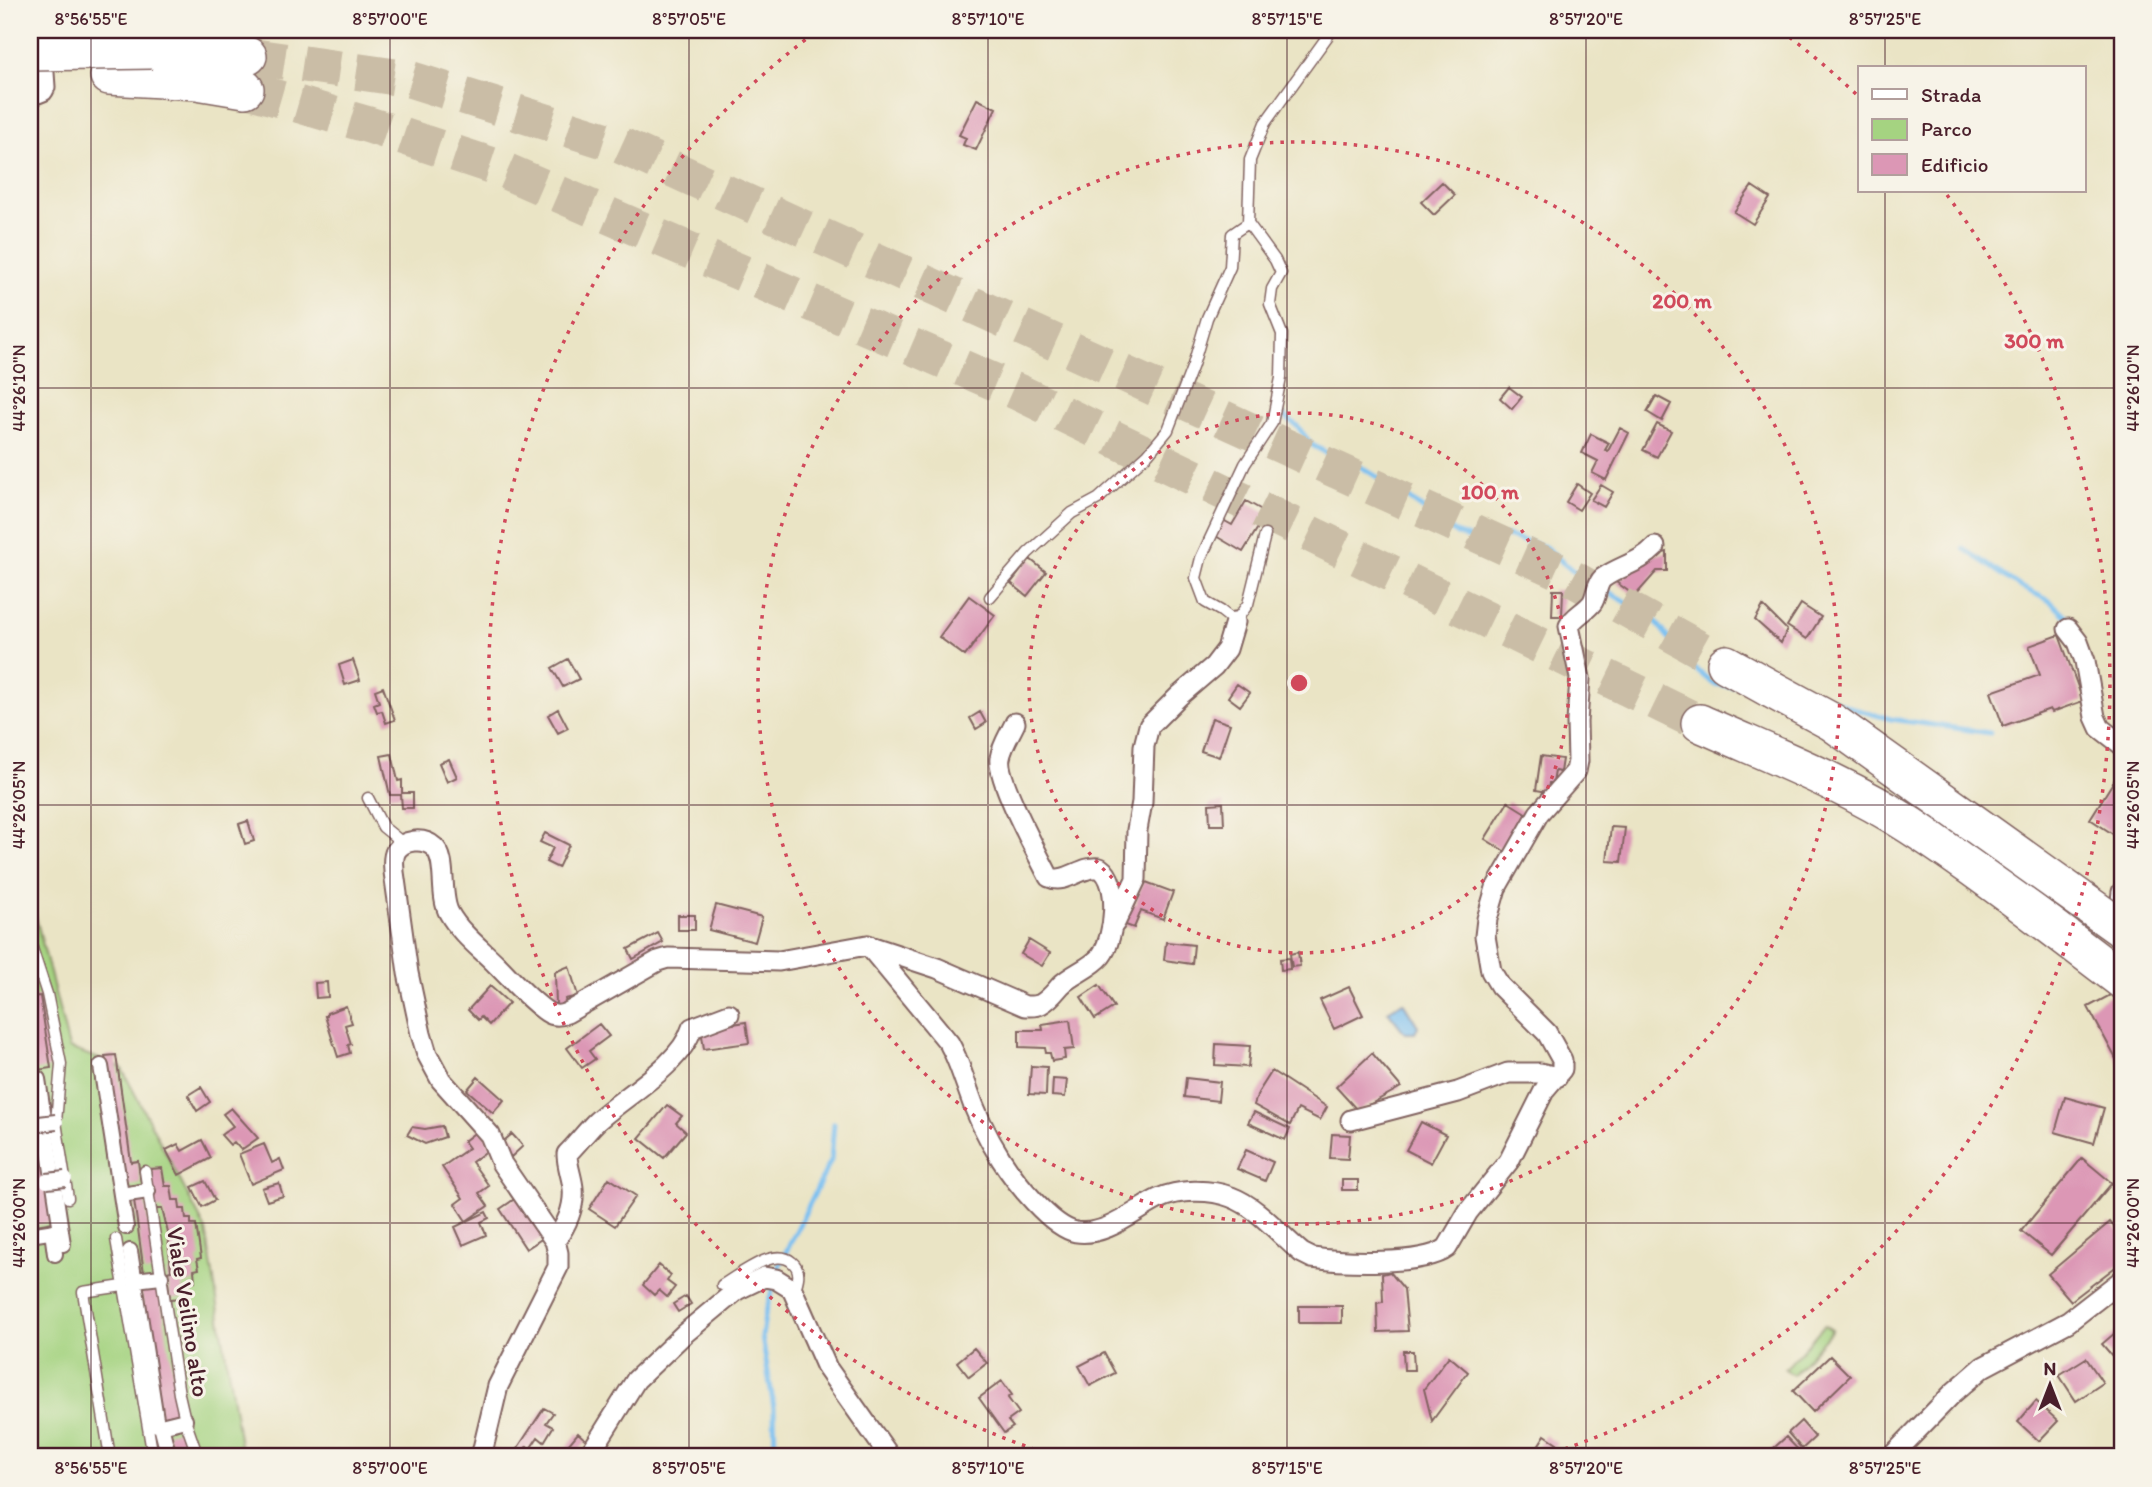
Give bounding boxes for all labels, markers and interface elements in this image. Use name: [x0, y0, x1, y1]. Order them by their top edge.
text: 8°56'55"E: [55, 8, 128, 30]
text: 8°57'00"E: [352, 8, 428, 30]
text: 8°57'05"E: [652, 8, 726, 30]
text: 8°57'10"E: [952, 8, 1024, 30]
text: 8°57'15"E: [1251, 8, 1323, 30]
text: 8°57'20"E: [1549, 8, 1623, 30]
text: 8°57'25"E: [1849, 8, 1921, 30]
legend: [1858, 66, 2086, 192]
text: Strada: [1921, 82, 1981, 107]
text: Parco: [1921, 116, 1972, 141]
text: Edificio: [1921, 152, 1989, 177]
text: 200 m: [1652, 288, 1712, 313]
text: 300 m: [2004, 328, 2064, 353]
text: 44°26'10"N: [8, 344, 30, 432]
text: 44°26'10"N: [2122, 344, 2144, 432]
text: 100 m: [1461, 479, 1519, 504]
centre of rings: [1287, 671, 1311, 695]
text: 44°26'05"N: [8, 761, 30, 849]
text: 44°26'05"N: [2122, 761, 2144, 849]
text: 44°26'00"N: [8, 1178, 30, 1268]
text: 44°26'00"N: [2122, 1178, 2144, 1268]
street label: Viale Veilino alto: [161, 1225, 216, 1399]
north arrow: [2016, 1350, 2086, 1420]
text: N: [2044, 1357, 2056, 1380]
text: 8°56'55"E: [55, 1457, 128, 1479]
text: 8°57'00"E: [352, 1457, 428, 1479]
text: 8°57'05"E: [652, 1457, 726, 1479]
text: 8°57'10"E: [952, 1457, 1024, 1479]
text: 8°57'15"E: [1251, 1457, 1323, 1479]
text: 8°57'20"E: [1549, 1457, 1623, 1479]
text: 8°57'25"E: [1849, 1457, 1921, 1479]

